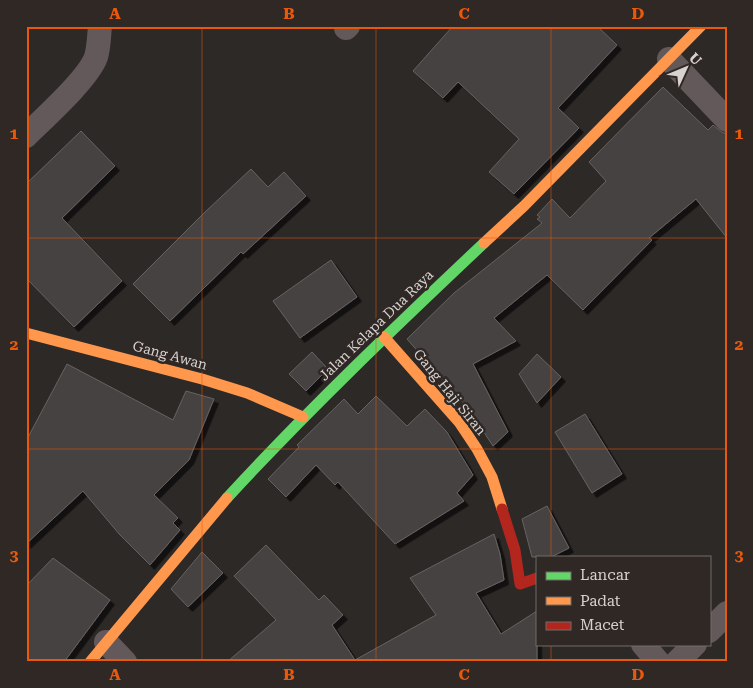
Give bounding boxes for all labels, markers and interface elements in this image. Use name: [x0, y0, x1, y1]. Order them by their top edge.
text: A: [109, 4, 121, 23]
text: B: [283, 4, 295, 23]
text: C: [458, 4, 470, 23]
text: D: [632, 4, 645, 23]
north arrow: [660, 42, 710, 92]
text: U: [686, 50, 705, 69]
text: 1: [10, 124, 19, 143]
text: 1: [735, 124, 744, 143]
street label: Jalan Kelapa Dua Raya: [316, 266, 437, 384]
text: 2: [10, 335, 19, 354]
text: 2: [735, 335, 744, 354]
street label: Gang Awan: [131, 337, 209, 373]
street label: Gang Haji Siran: [410, 346, 490, 438]
text: 3: [10, 546, 19, 565]
text: 3: [735, 546, 744, 565]
legend: [536, 556, 710, 646]
text: Lancar: [580, 566, 630, 584]
text: Padat: [580, 592, 621, 610]
text: Macet: [580, 616, 625, 634]
text: A: [109, 665, 121, 684]
text: B: [283, 665, 295, 684]
text: C: [458, 665, 470, 684]
text: D: [632, 665, 645, 684]

